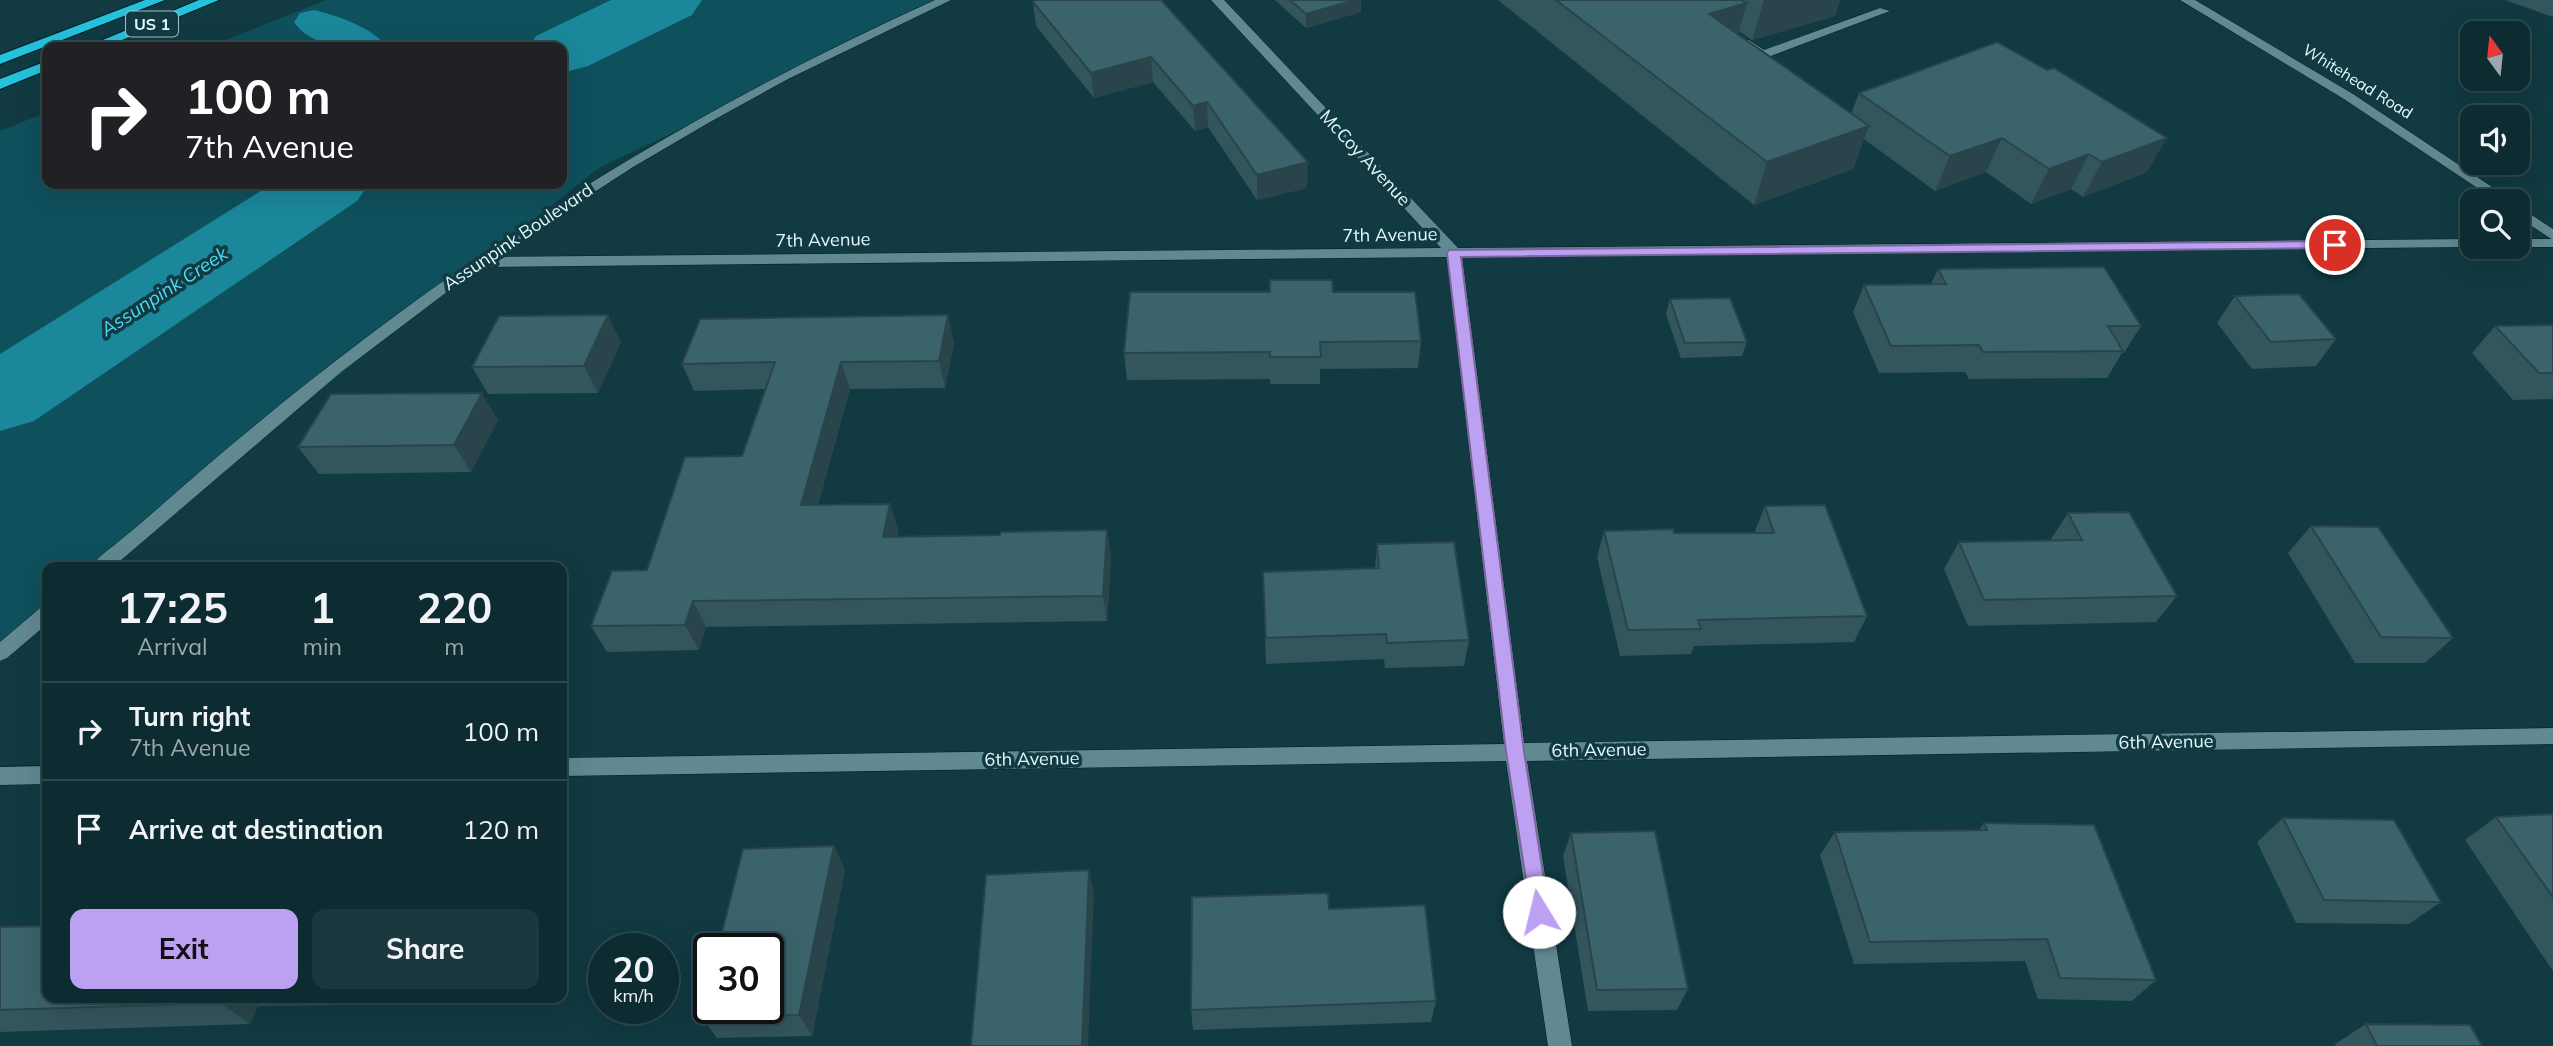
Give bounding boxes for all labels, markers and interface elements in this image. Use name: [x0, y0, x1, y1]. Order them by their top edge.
road number: US 1: [126, 12, 178, 36]
north arrow: [2460, 21, 2530, 91]
map controls: [2460, 21, 2530, 259]
street label: Whitehead Road: [2299, 39, 2417, 123]
text: 100 m: [185, 65, 331, 126]
icon: right: [70, 70, 161, 161]
street label: McCoy Avenue: [1315, 105, 1416, 211]
button: sound: [2460, 105, 2530, 175]
text: 7th Avenue: [185, 126, 354, 166]
street label: Assunpink Boulevard: [438, 178, 597, 295]
button: search: [2460, 189, 2530, 259]
pin: [2305, 215, 2365, 275]
street label: 7th Avenue: [1342, 222, 1438, 247]
icon: arrive: [2316, 226, 2354, 264]
street label: 7th Avenue: [775, 227, 871, 252]
water label: Assunpink Creek: [95, 240, 233, 342]
text: 17:25: [117, 581, 228, 634]
text: 1: [310, 581, 335, 634]
text: 220: [417, 581, 492, 634]
text: Arrival: [137, 632, 208, 661]
text: min: [303, 632, 342, 661]
text: m: [444, 632, 465, 661]
text: Turn right: [129, 700, 250, 733]
icon: right: [70, 712, 108, 750]
text: 100 m: [463, 715, 539, 748]
street label: 6th Avenue: [2118, 729, 2214, 754]
text: 7th Avenue: [129, 733, 250, 762]
street label: 6th Avenue: [1551, 737, 1647, 762]
street label: 6th Avenue: [984, 746, 1080, 771]
icon: arrive: [70, 810, 108, 848]
text: Arrive at destination: [129, 813, 384, 846]
text: 120 m: [463, 813, 539, 846]
position arrow: [1502, 875, 1576, 949]
button: Exit: [70, 909, 298, 989]
button: Share: [312, 909, 539, 989]
speed limit sign: 30: [693, 933, 784, 1024]
text: 20: [612, 947, 655, 991]
text: km/h: [613, 984, 654, 1007]

